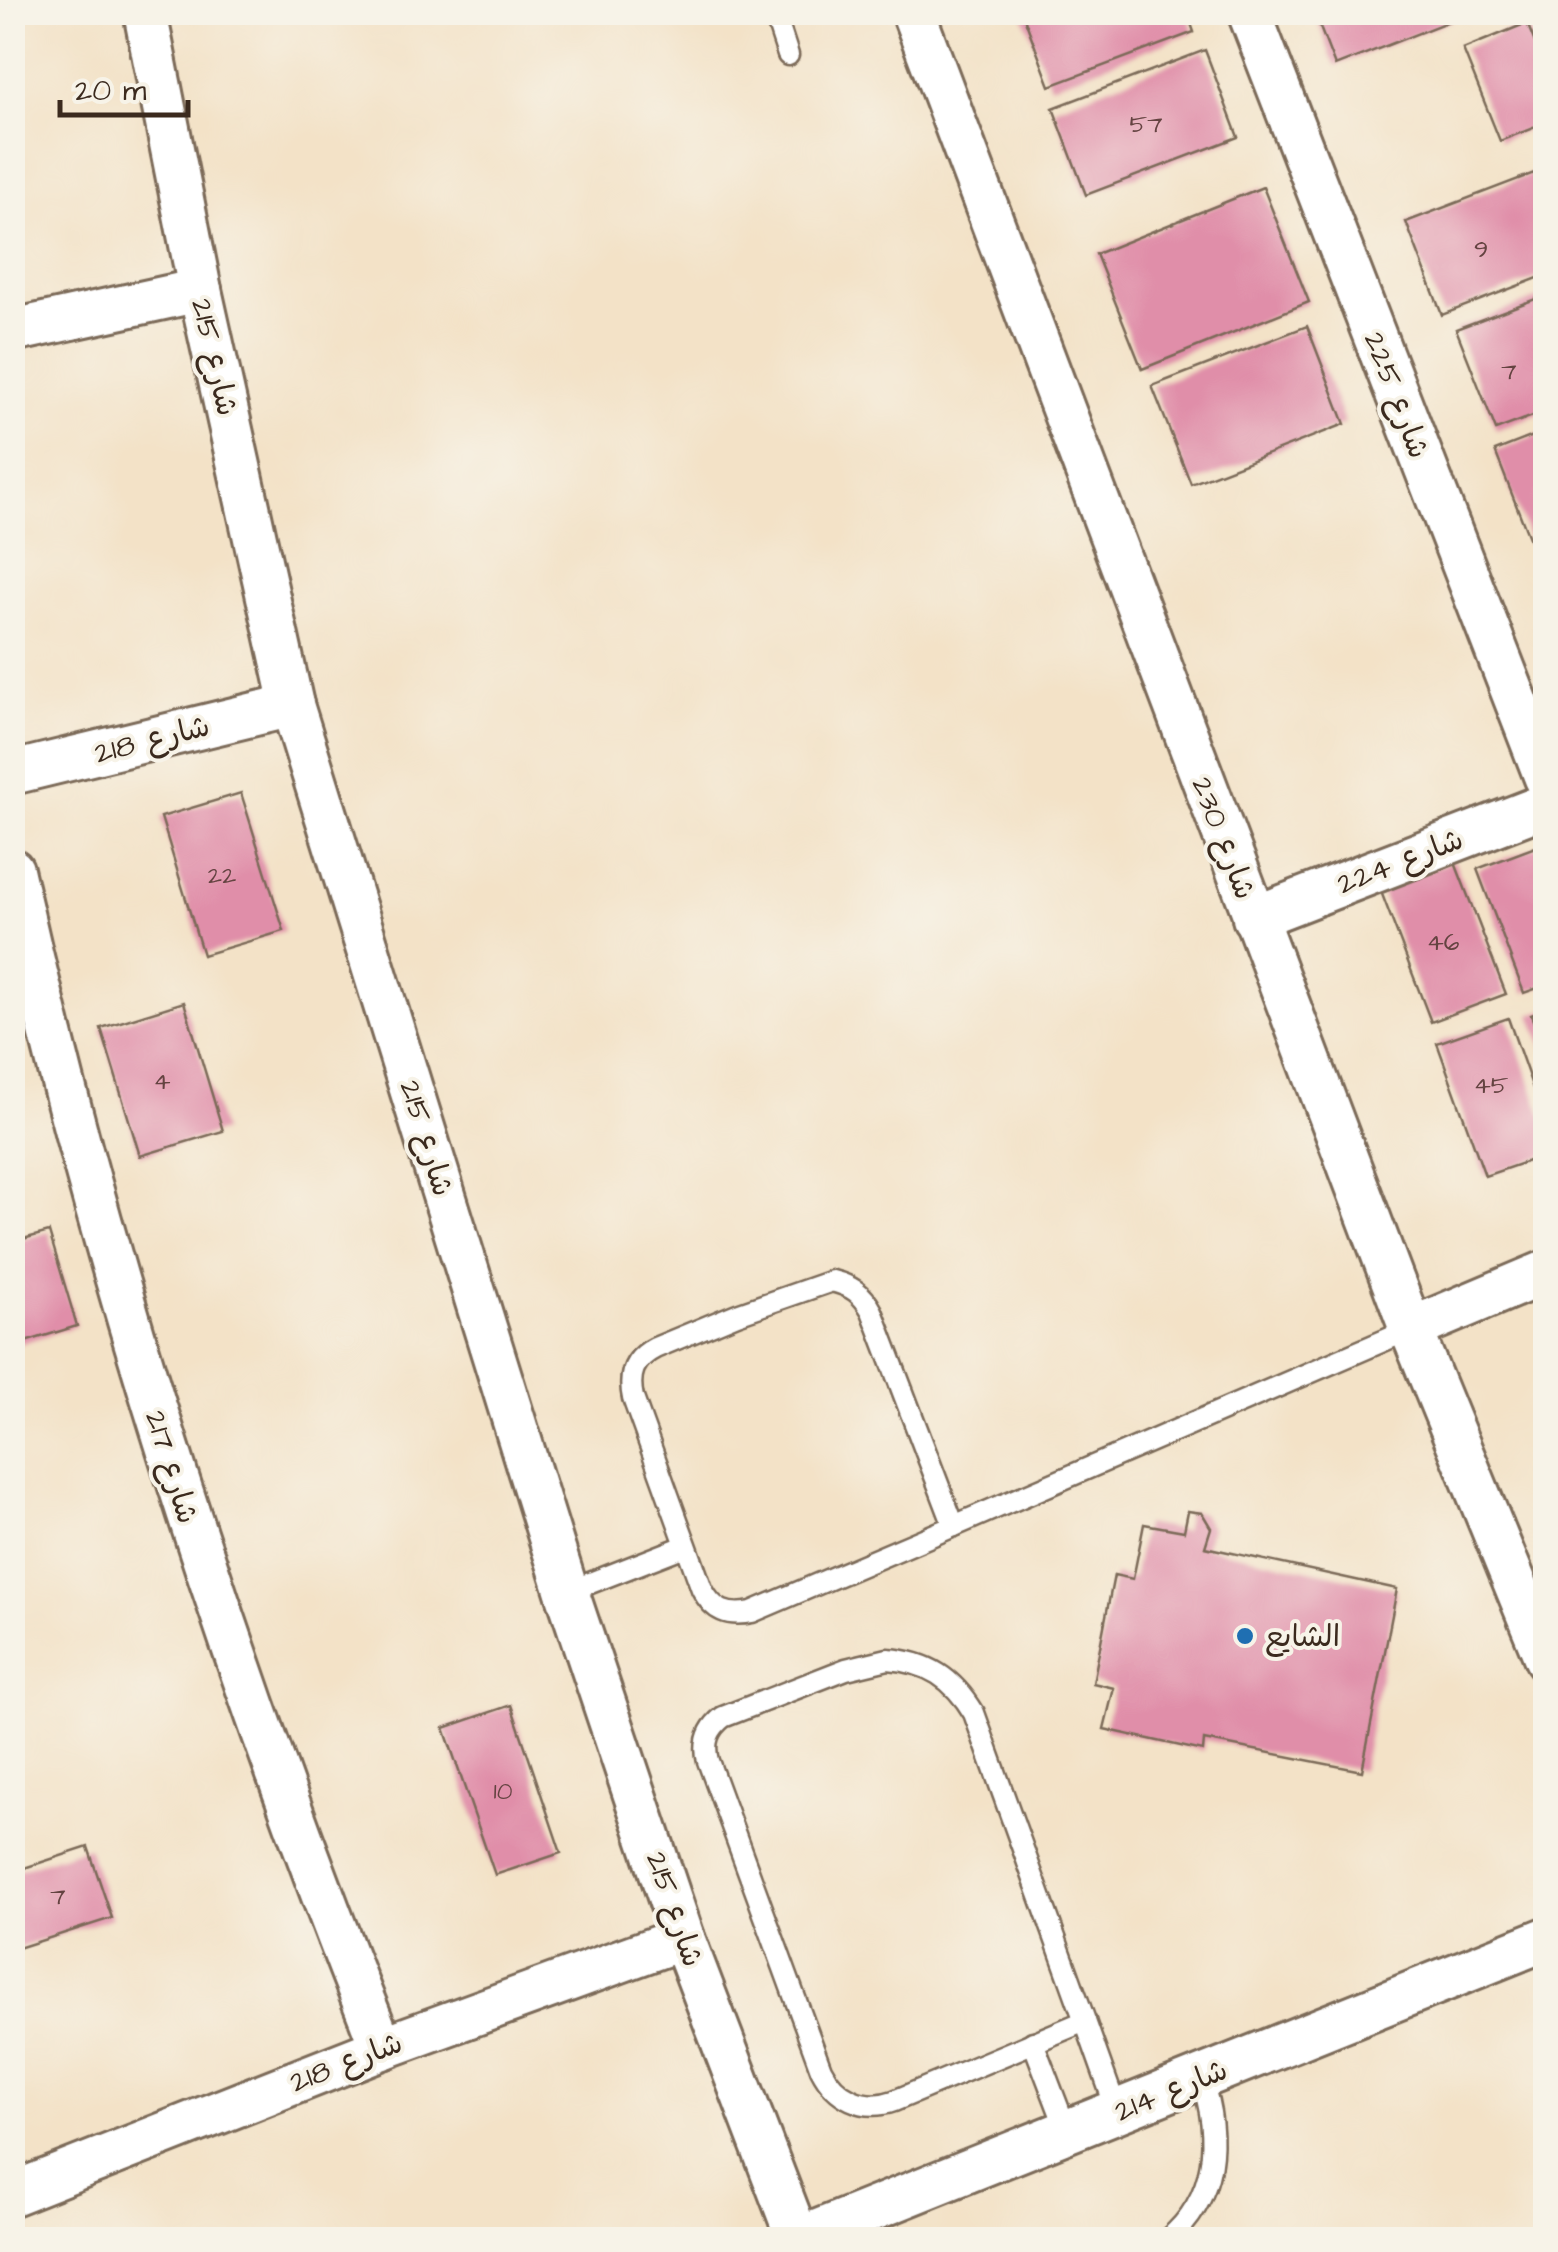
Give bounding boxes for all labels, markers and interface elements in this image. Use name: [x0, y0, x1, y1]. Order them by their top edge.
scale bar: [60, 55, 188, 117]
text: 20 m: [75, 70, 147, 112]
house number: 57: [1129, 107, 1163, 142]
house number: 9: [1474, 232, 1488, 267]
street label: شارع 215: [180, 294, 248, 420]
street label: شارع 225: [1353, 326, 1439, 465]
house number: 7: [1501, 354, 1517, 389]
street label: شارع 218: [90, 705, 214, 775]
street label: شارع 230: [1180, 771, 1266, 906]
street label: شارع 224: [1331, 819, 1469, 905]
house number: 22: [208, 858, 236, 893]
house number: 46: [1427, 925, 1460, 960]
house number: 4: [153, 1064, 171, 1099]
house number: 45: [1474, 1068, 1509, 1103]
street label: شارع 215: [389, 1075, 464, 1201]
street label: شارع 217: [134, 1405, 208, 1529]
place label: الشايع: [1265, 1616, 1340, 1658]
marker: الشايع: [1234, 1625, 1256, 1647]
house number: 10: [494, 1774, 513, 1809]
street label: شارع 215: [635, 1846, 713, 1973]
house number: 7: [50, 1879, 66, 1914]
street label: شارع 218: [284, 2022, 409, 2104]
street label: شارع 214: [1109, 2049, 1234, 2133]

